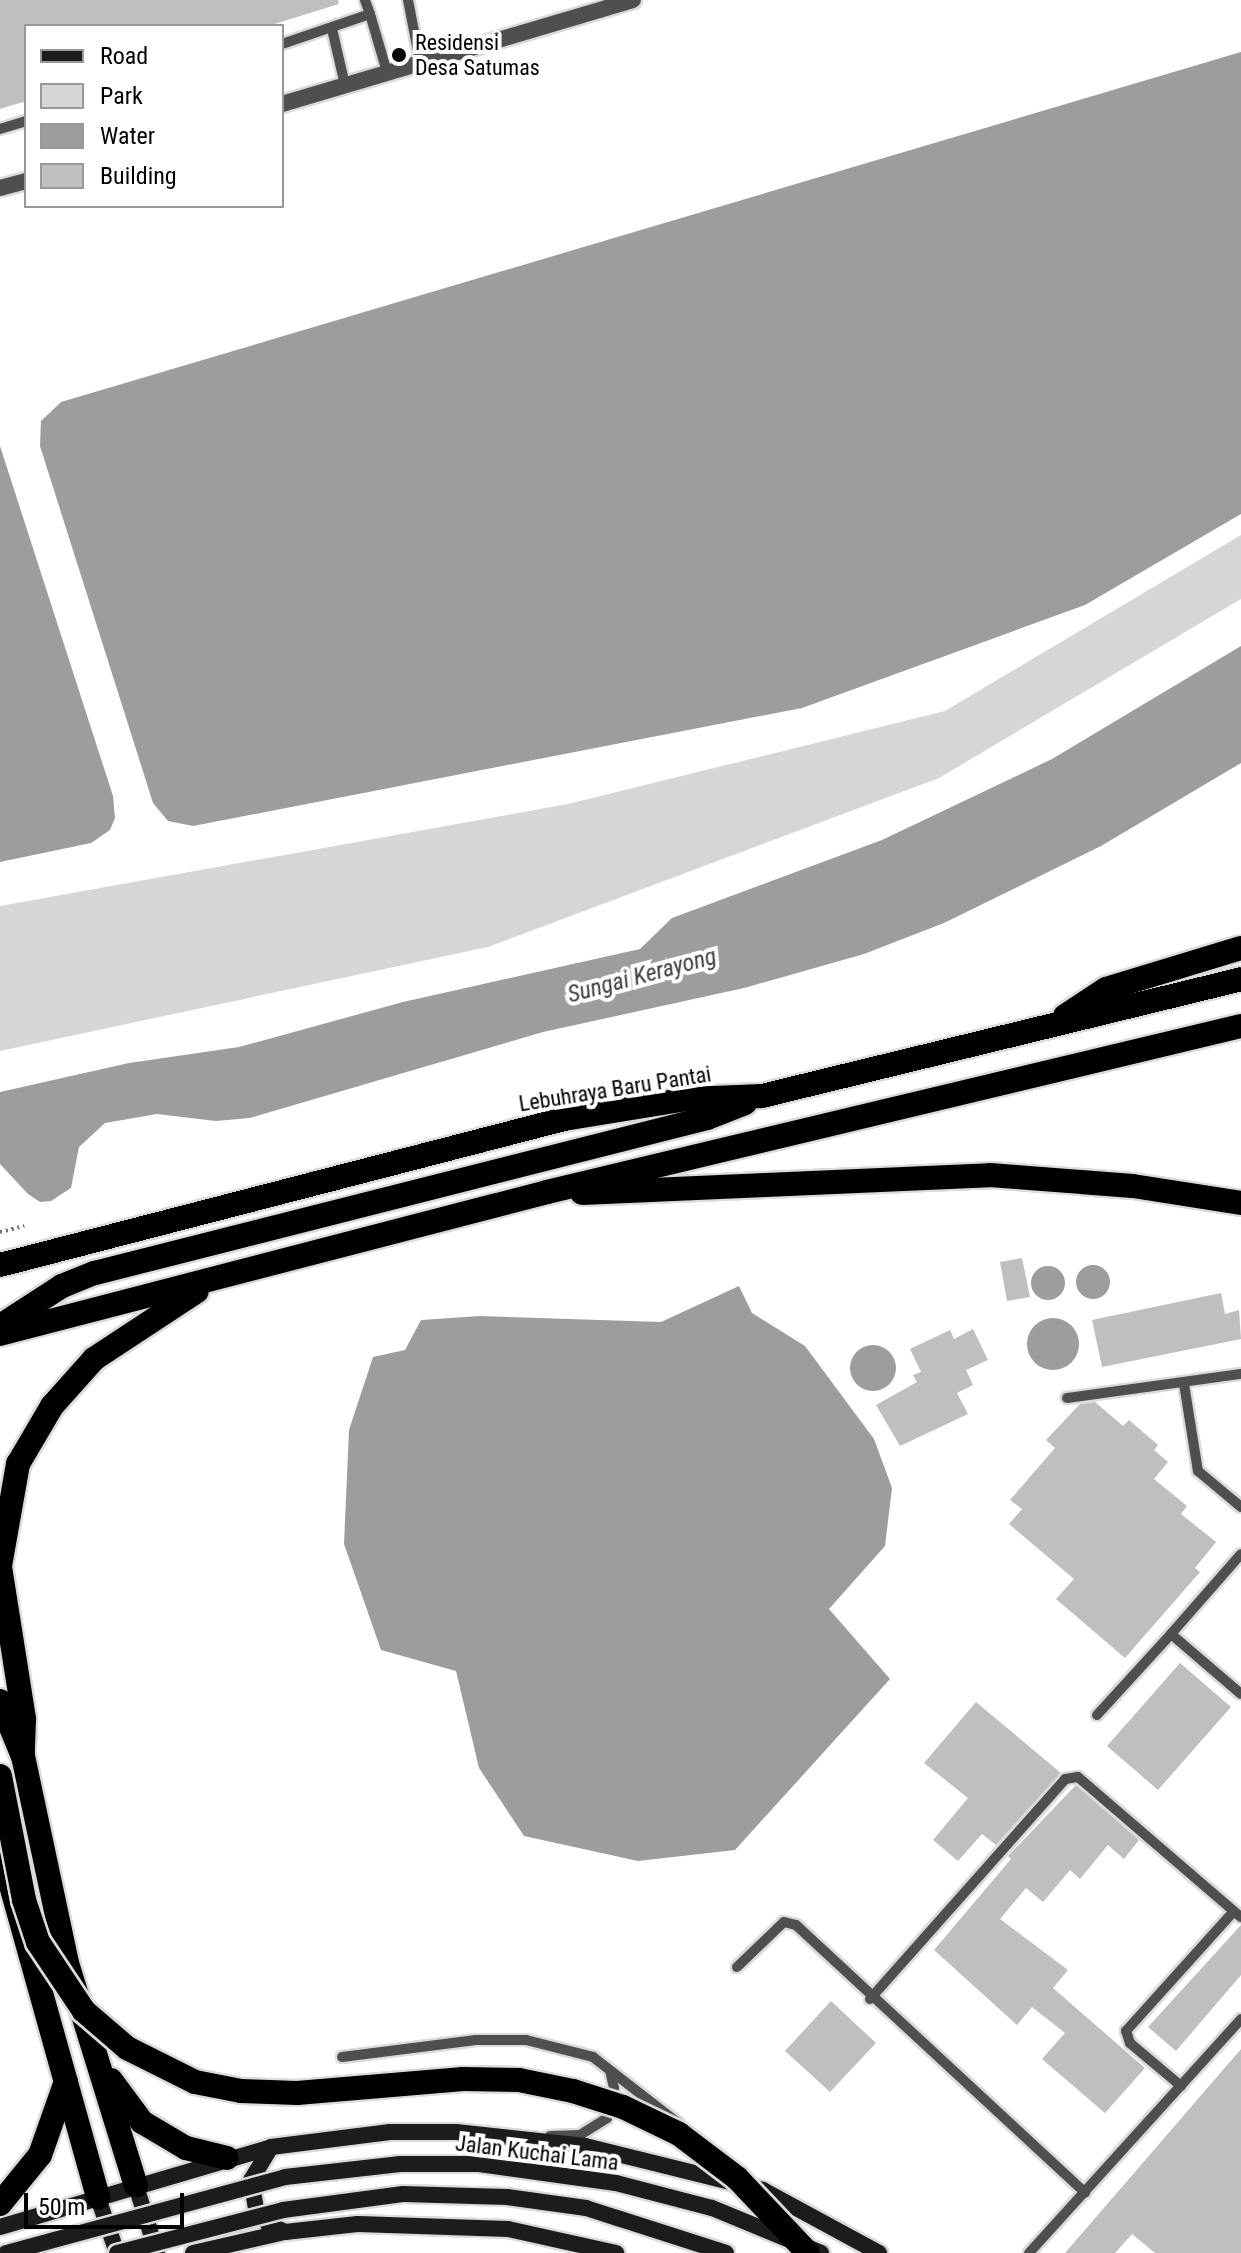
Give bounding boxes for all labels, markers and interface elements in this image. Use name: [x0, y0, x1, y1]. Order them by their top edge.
legend: [24, 24, 284, 208]
place label: Residensi Desa Satumas: [415, 29, 540, 80]
text: Road: [100, 42, 148, 70]
marker: Residensi Desa Satumas: [390, 46, 408, 64]
text: Park: [100, 82, 143, 110]
text: Water: [100, 122, 155, 150]
text: Building: [100, 162, 177, 190]
water label: Sungai Kerayong: [564, 942, 720, 1010]
street label: Lebuhraya Baru Pantai: [517, 1061, 713, 1117]
street label: Jalan Kuchai Lama: [454, 2130, 620, 2176]
scale bar: [28, 2177, 188, 2227]
text: 50 m: [38, 2193, 85, 2221]

